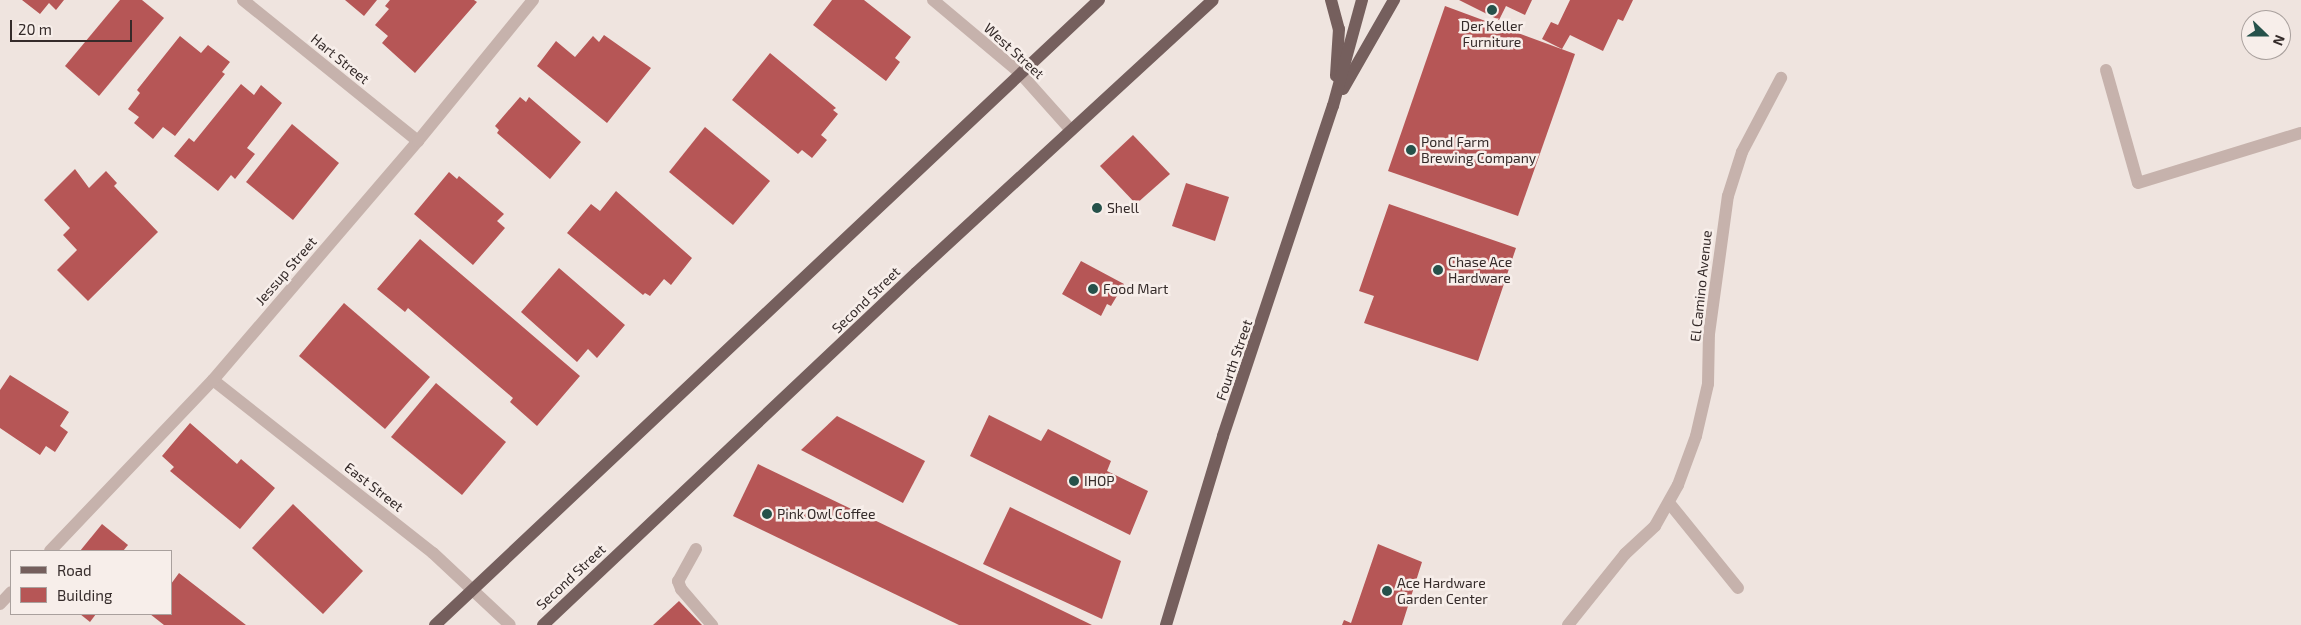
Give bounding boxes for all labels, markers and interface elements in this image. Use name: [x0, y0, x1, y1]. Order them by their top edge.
marker: Der Keller Furniture: [1486, 4, 1498, 16]
scale bar: [12, 10, 135, 42]
north arrow: [2241, 10, 2291, 60]
place label: Der Keller Furniture: [1461, 18, 1523, 50]
text: 20 m: [18, 20, 52, 38]
street label: West Street: [981, 20, 1047, 82]
street label: Hart Street: [308, 30, 372, 88]
text: N: [2270, 33, 2289, 48]
place label: Pond Farm Brewing Company: [1421, 134, 1536, 166]
marker: Pond Farm Brewing Company: [1405, 144, 1417, 156]
place label: Shell: [1107, 200, 1139, 216]
marker: Shell: [1091, 202, 1103, 214]
street label: El Camino Avenue: [1687, 229, 1715, 343]
street label: Jessup Street: [252, 234, 320, 308]
place label: Chase Ace Hardware: [1448, 254, 1513, 286]
street label: Second Street: [828, 263, 904, 337]
marker: Chase Ace Hardware: [1432, 264, 1444, 276]
place label: Food Mart: [1103, 281, 1168, 297]
marker: Food Mart: [1087, 283, 1099, 295]
street label: Fourth Street: [1212, 317, 1256, 403]
street label: East Street: [341, 459, 407, 515]
place label: IHOP: [1084, 473, 1115, 489]
marker: IHOP: [1068, 475, 1080, 487]
place label: Pink Owl Coffee: [777, 506, 876, 522]
marker: Pink Owl Coffee: [761, 508, 773, 520]
street label: Second Street: [533, 541, 609, 613]
legend: [10, 550, 172, 615]
text: Road: [57, 561, 92, 579]
place label: Ace Hardware Garden Center: [1397, 575, 1488, 608]
marker: Ace Hardware Garden Center: [1381, 585, 1393, 597]
text: Building: [57, 586, 112, 604]

